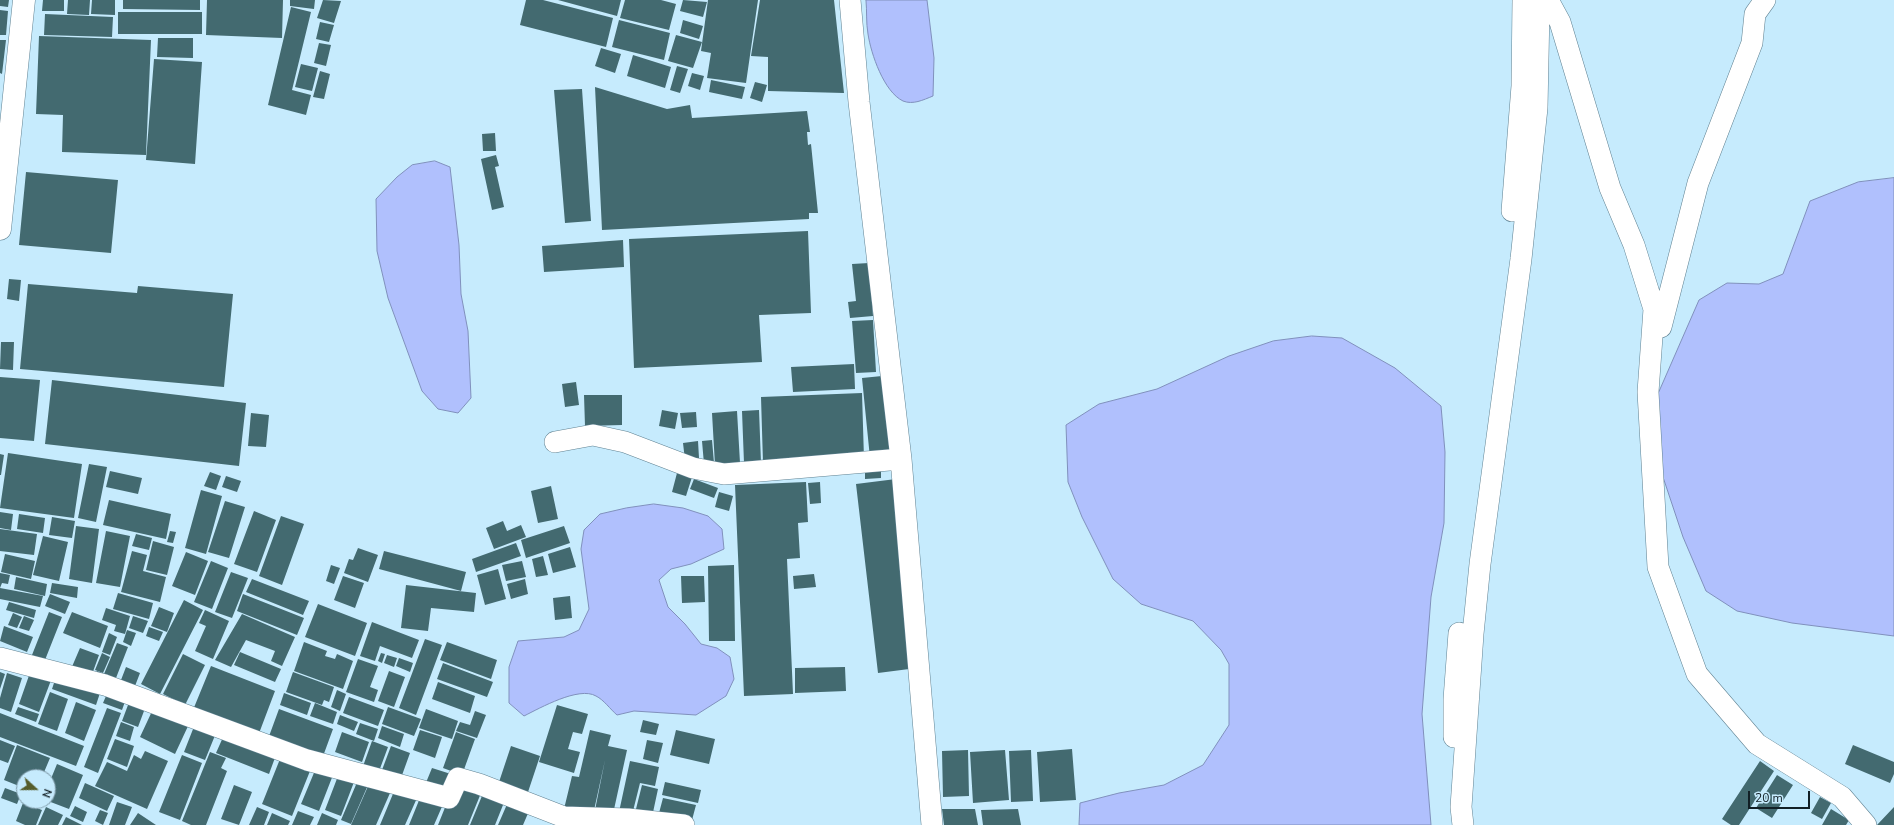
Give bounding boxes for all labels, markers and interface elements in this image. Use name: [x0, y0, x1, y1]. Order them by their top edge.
north arrow: [16, 769, 56, 809]
scale bar: [1750, 783, 1812, 809]
text: N: [38, 787, 55, 800]
text: 20 m: [1755, 790, 1783, 806]

